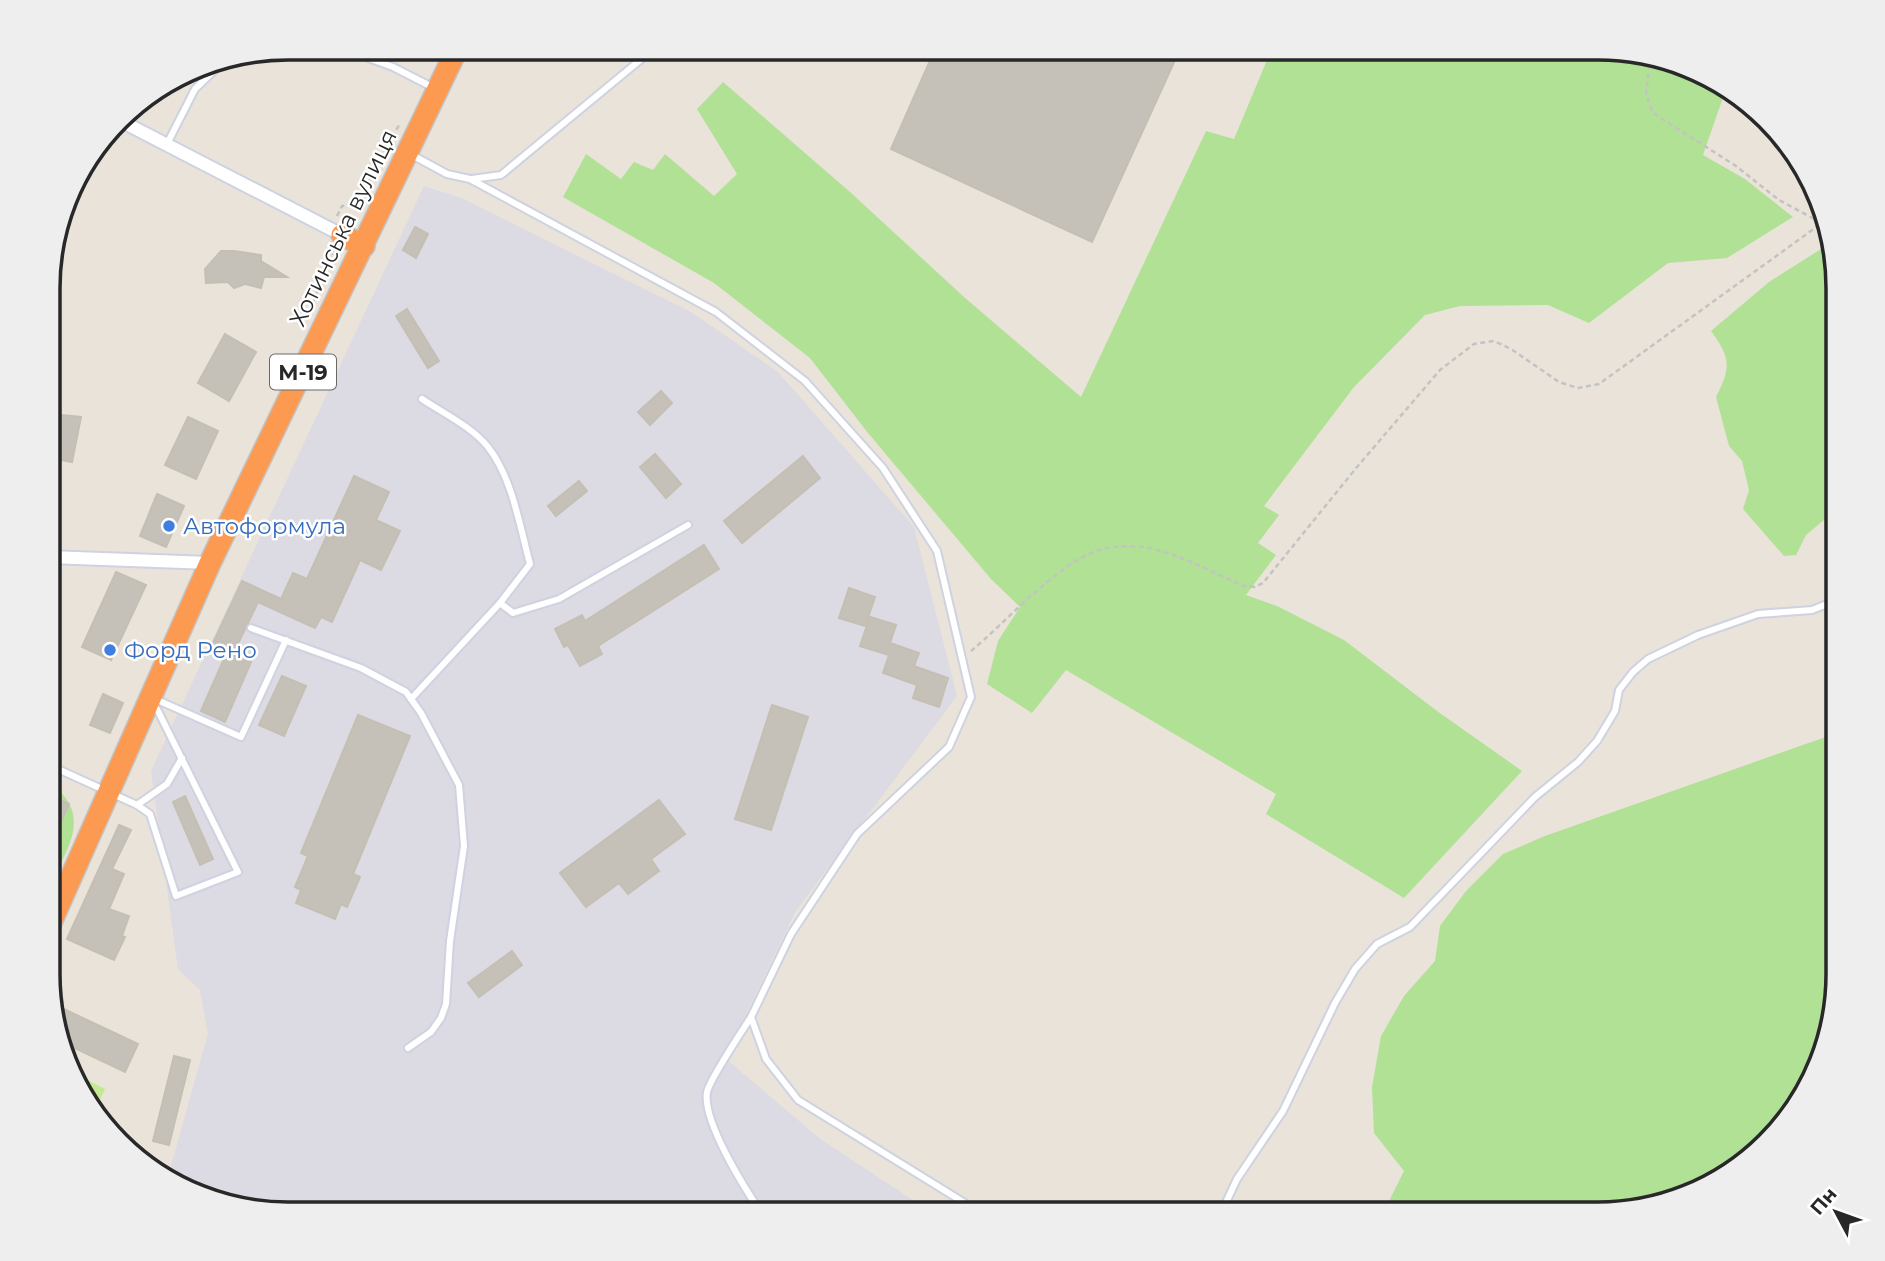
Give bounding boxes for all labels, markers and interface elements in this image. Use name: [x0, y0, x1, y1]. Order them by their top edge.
street label: Хотинська вулиця: [283, 125, 403, 331]
road number: М-19: [270, 354, 336, 390]
place label: Автоформула: [183, 512, 346, 540]
marker: Автоформула: [161, 518, 177, 534]
place label: Форд Рено: [124, 636, 257, 664]
marker: Форд Рено: [102, 642, 118, 658]
north arrow: [1801, 1177, 1871, 1247]
text: Пн: [1805, 1183, 1842, 1220]

